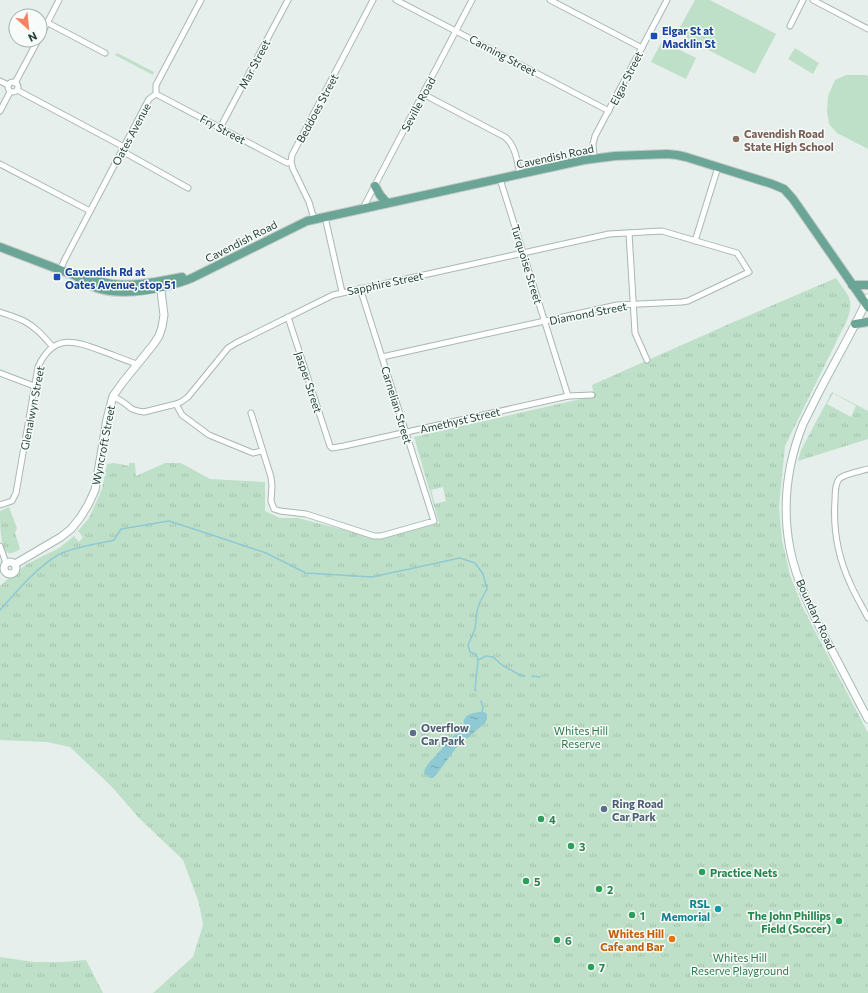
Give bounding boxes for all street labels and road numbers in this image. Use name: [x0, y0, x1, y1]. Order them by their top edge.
street label: Canning Street: [467, 32, 539, 78]
street label: Mar Street: [236, 37, 273, 91]
street label: Elgar Street: [607, 49, 645, 107]
street label: Beddoes Street: [293, 71, 341, 145]
street label: Seville Road: [398, 75, 438, 133]
street label: Oates Avenue: [109, 100, 153, 167]
street label: Fry Street: [198, 112, 248, 147]
street label: Cavendish Road: [515, 141, 595, 171]
street label: Cavendish Road: [203, 217, 279, 265]
street label: Turquoise Street: [509, 223, 545, 306]
street label: Sapphire Street: [346, 268, 425, 297]
street label: Diamond Street: [548, 299, 628, 327]
street label: Jasper Street: [292, 350, 325, 415]
street label: Glenalwyn Street: [17, 364, 47, 451]
street label: Carnelian Street: [379, 365, 415, 446]
street label: Wyncroft Street: [89, 404, 117, 486]
street label: Amethyst Street: [419, 404, 502, 436]
street label: Boundary Road: [794, 577, 838, 651]

